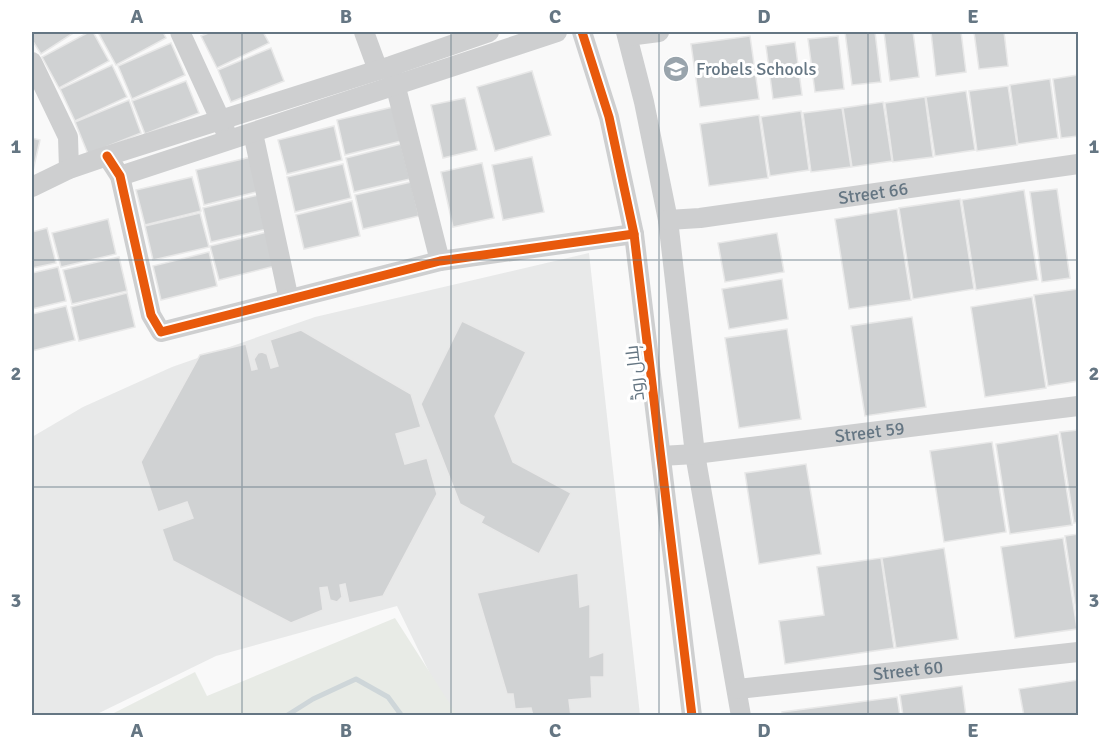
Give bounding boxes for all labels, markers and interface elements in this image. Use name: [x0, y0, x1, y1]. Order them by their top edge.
text: A: [131, 4, 144, 29]
text: B: [340, 4, 352, 29]
text: C: [549, 4, 561, 29]
text: D: [757, 4, 771, 29]
text: E: [967, 4, 979, 29]
school or university icon: Frobels Schools: [661, 54, 691, 84]
place label: Frobels Schools: [696, 58, 817, 80]
text: 1: [11, 134, 22, 159]
text: 1: [1089, 134, 1100, 159]
street label: Street 66: [837, 177, 910, 209]
street label: ہلال روڈ: [621, 344, 650, 402]
text: 2: [11, 361, 21, 386]
text: 2: [1089, 361, 1099, 386]
street label: Street 59: [833, 417, 906, 447]
text: 3: [11, 588, 21, 613]
text: 3: [1089, 588, 1099, 613]
street label: Street 60: [872, 656, 944, 685]
text: A: [131, 718, 144, 743]
text: B: [340, 718, 352, 743]
text: C: [549, 718, 561, 743]
text: D: [757, 718, 771, 743]
text: E: [967, 718, 979, 743]

